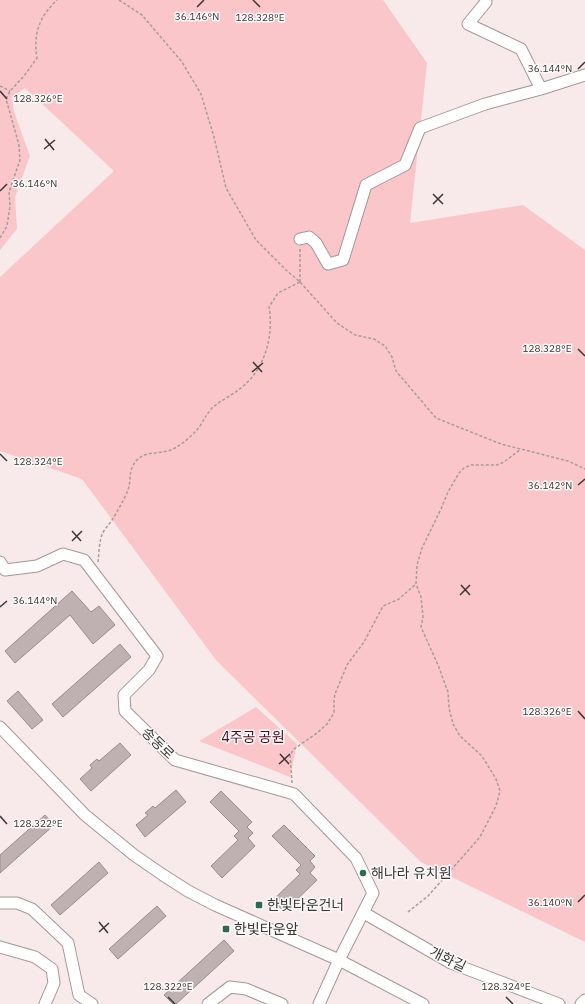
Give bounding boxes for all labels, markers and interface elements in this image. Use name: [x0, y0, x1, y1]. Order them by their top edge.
text: 36.146°N: [175, 10, 219, 23]
text: 128.328°E: [235, 11, 285, 24]
text: 36.144°N: [528, 62, 572, 75]
text: 128.326°E: [13, 92, 63, 105]
text: 36.146°N: [13, 177, 57, 190]
text: 128.328°E: [522, 342, 572, 355]
text: 128.324°E: [13, 455, 63, 468]
text: 36.142°N: [528, 479, 572, 492]
text: 36.144°N: [13, 594, 57, 607]
text: 128.326°E: [522, 705, 572, 718]
street label: 송동로: [138, 723, 178, 763]
park label: 4주공 공원: [221, 728, 285, 746]
text: 128.322°E: [13, 817, 63, 830]
place label: 해나라 유치원: [371, 864, 452, 882]
marker: 해나라 유치원: [358, 868, 368, 878]
place label: 한빛타운건너: [267, 896, 344, 914]
text: 36.140°N: [528, 896, 572, 909]
marker: 한빛타운건너: [254, 900, 264, 910]
place label: 한빛타운앞: [234, 920, 299, 938]
marker: 한빛타운앞: [221, 924, 231, 934]
street label: 개화길: [427, 942, 469, 976]
text: 128.322°E: [143, 980, 193, 993]
text: 128.324°E: [481, 980, 531, 993]

